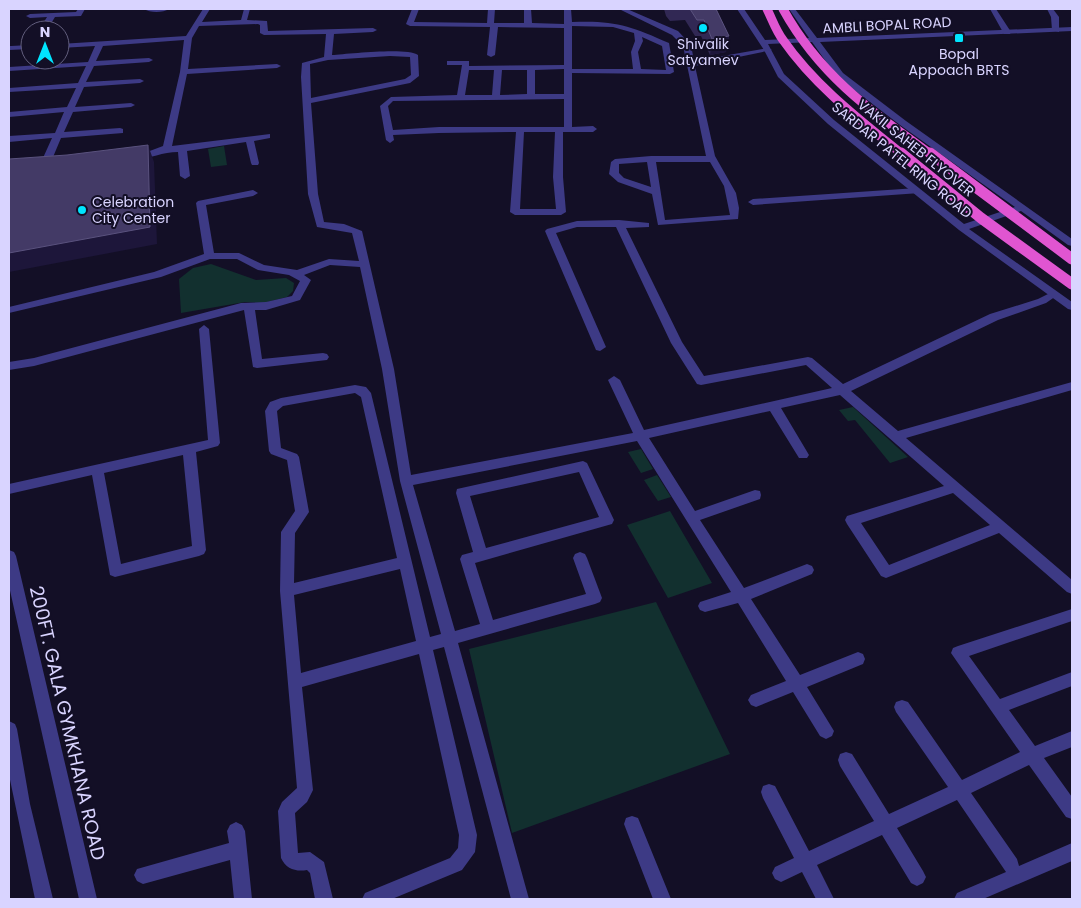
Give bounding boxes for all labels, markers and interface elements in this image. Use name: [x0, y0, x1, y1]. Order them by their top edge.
street label: AMBLI BOPAL ROAD: [822, 12, 952, 38]
north arrow: [20, 20, 70, 70]
text: N: [40, 22, 50, 42]
marker: Shivalik Satyamev: [697, 22, 709, 34]
marker: Bopal Appoach BRTS: [953, 32, 965, 44]
place label: Shivalik Satyamev: [667, 34, 739, 70]
place label: Bopal Appoach BRTS: [909, 44, 1009, 80]
street label: VAKIL SAHEB FLYOVER: [853, 95, 979, 201]
street label: SARDAR PATEL RING ROAD: [828, 97, 976, 223]
place label: Celebration City Center: [92, 192, 174, 228]
marker: Celebration City Center: [76, 204, 88, 216]
street label: 200FT. GALA GYMKHANA ROAD: [23, 583, 112, 863]

